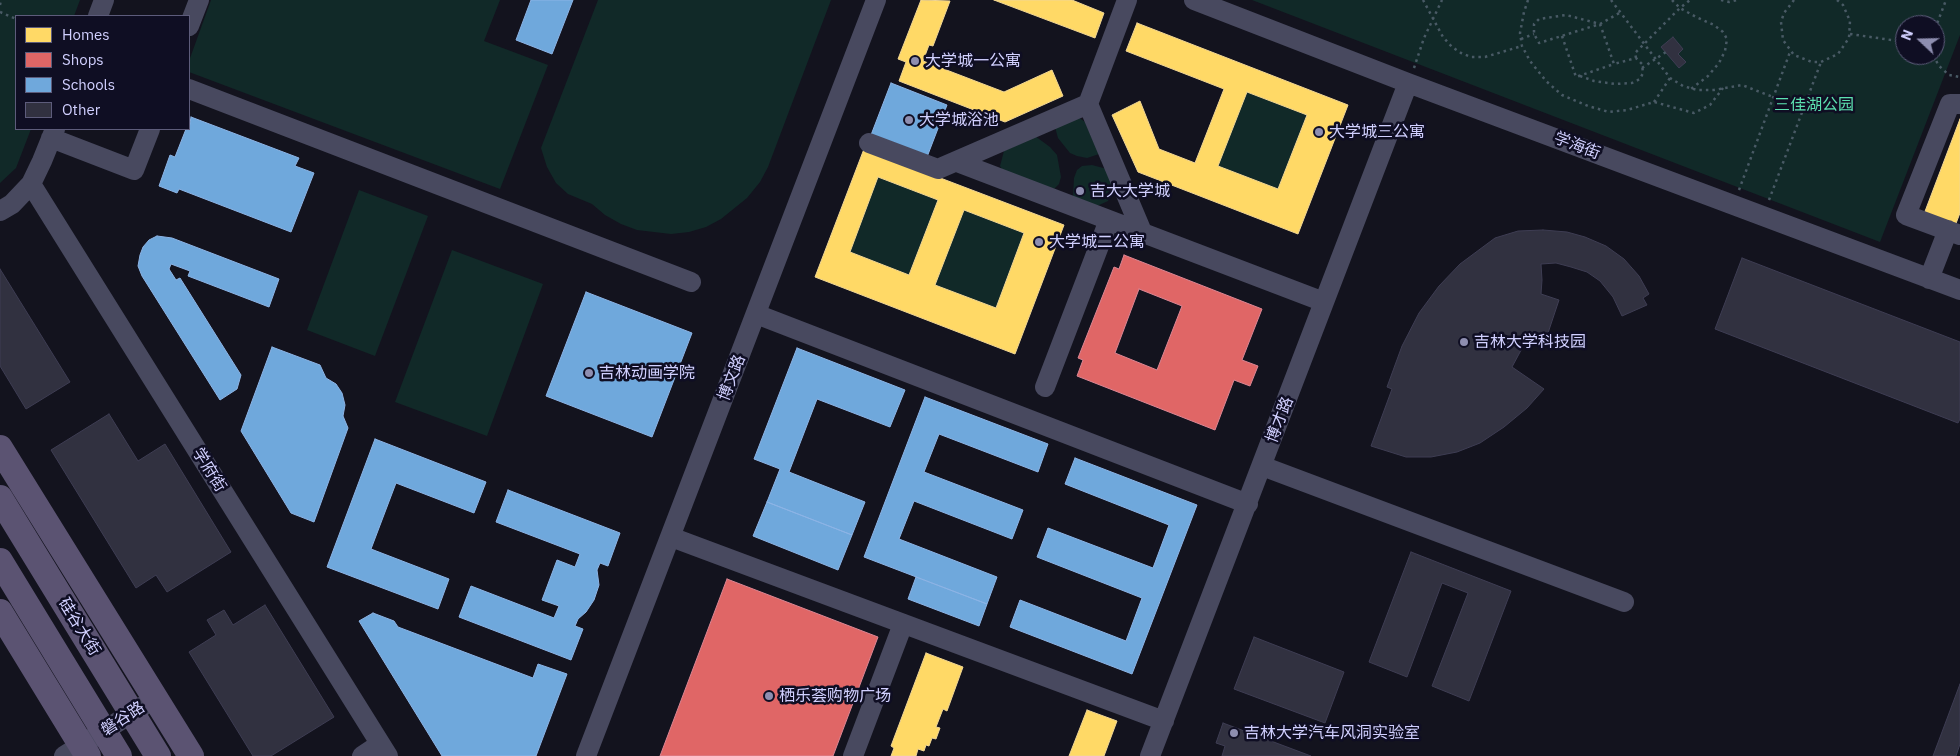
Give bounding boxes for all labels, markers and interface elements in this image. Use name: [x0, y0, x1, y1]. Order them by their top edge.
legend: [15, 15, 190, 130]
north arrow: [1895, 15, 1945, 65]
text: Homes: [62, 25, 110, 44]
text: N: [1897, 27, 1917, 43]
text: Shops: [62, 50, 104, 69]
place label: 大学城一公寓: [925, 51, 1021, 71]
marker: 大学城一公寓: [909, 55, 921, 67]
text: Schools: [62, 75, 115, 94]
park label: 三佳湖公园: [1774, 95, 1854, 115]
text: Other: [62, 100, 100, 119]
place label: 大学城浴池: [919, 110, 999, 130]
marker: 大学城浴池: [903, 114, 915, 126]
place label: 大学城三公寓: [1329, 122, 1425, 142]
marker: 大学城三公寓: [1313, 126, 1325, 138]
street label: 学海街: [1551, 128, 1603, 164]
place label: 吉大大学城: [1090, 181, 1170, 201]
marker: 吉大大学城: [1074, 185, 1086, 197]
place label: 大学城二公寓: [1049, 232, 1145, 252]
marker: 大学城二公寓: [1033, 236, 1045, 248]
place label: 吉林大学科技园: [1474, 332, 1586, 352]
marker: 吉林大学科技园: [1458, 336, 1470, 348]
street label: 博文路: [714, 352, 750, 404]
place label: 吉林动画学院: [599, 363, 695, 383]
marker: 吉林动画学院: [583, 367, 595, 379]
street label: 博才路: [1262, 394, 1298, 446]
street label: 学府街: [188, 445, 230, 495]
street label: 硅谷大街: [54, 595, 104, 659]
place label: 栖乐荟购物广场: [779, 686, 891, 706]
marker: 栖乐荟购物广场: [763, 690, 775, 702]
street label: 磐谷路: [98, 698, 148, 740]
place label: 吉林大学汽车风洞实验室: [1244, 723, 1420, 743]
marker: 吉林大学汽车风洞实验室: [1228, 727, 1240, 739]

